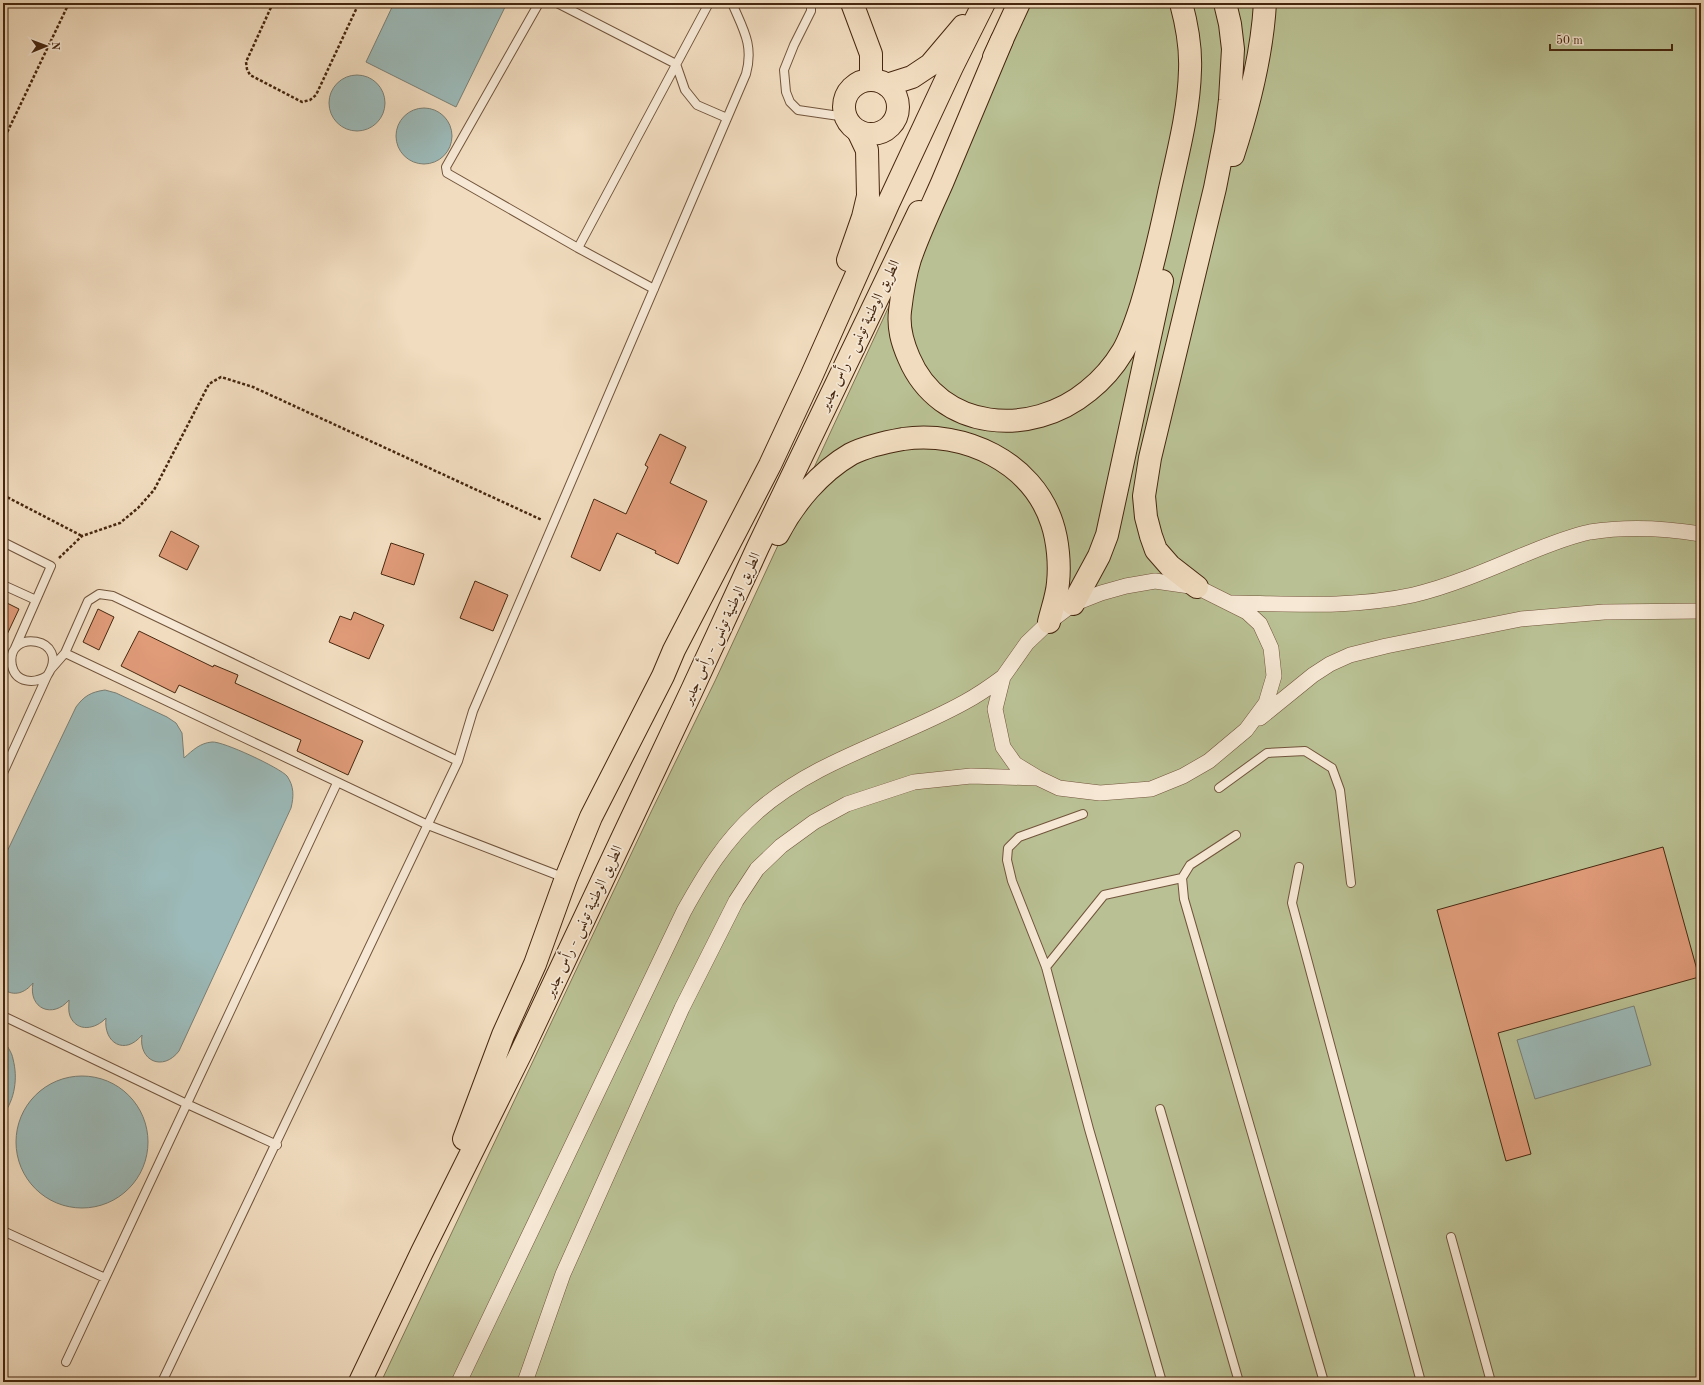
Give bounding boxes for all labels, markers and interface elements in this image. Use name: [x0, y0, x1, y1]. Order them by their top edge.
north arrow: [26, 26, 66, 66]
scale bar: [1550, 26, 1672, 52]
text: 50 m: [1556, 34, 1583, 47]
text: N: [49, 42, 60, 51]
street label: الطريق الوطنية تونس - رأس جدير: [812, 256, 904, 416]
street label: الطريق الوطنية تونس - رأس جدير: [675, 548, 765, 709]
street label: الطريق الوطنية تونس - رأس جدير: [537, 841, 627, 1002]

